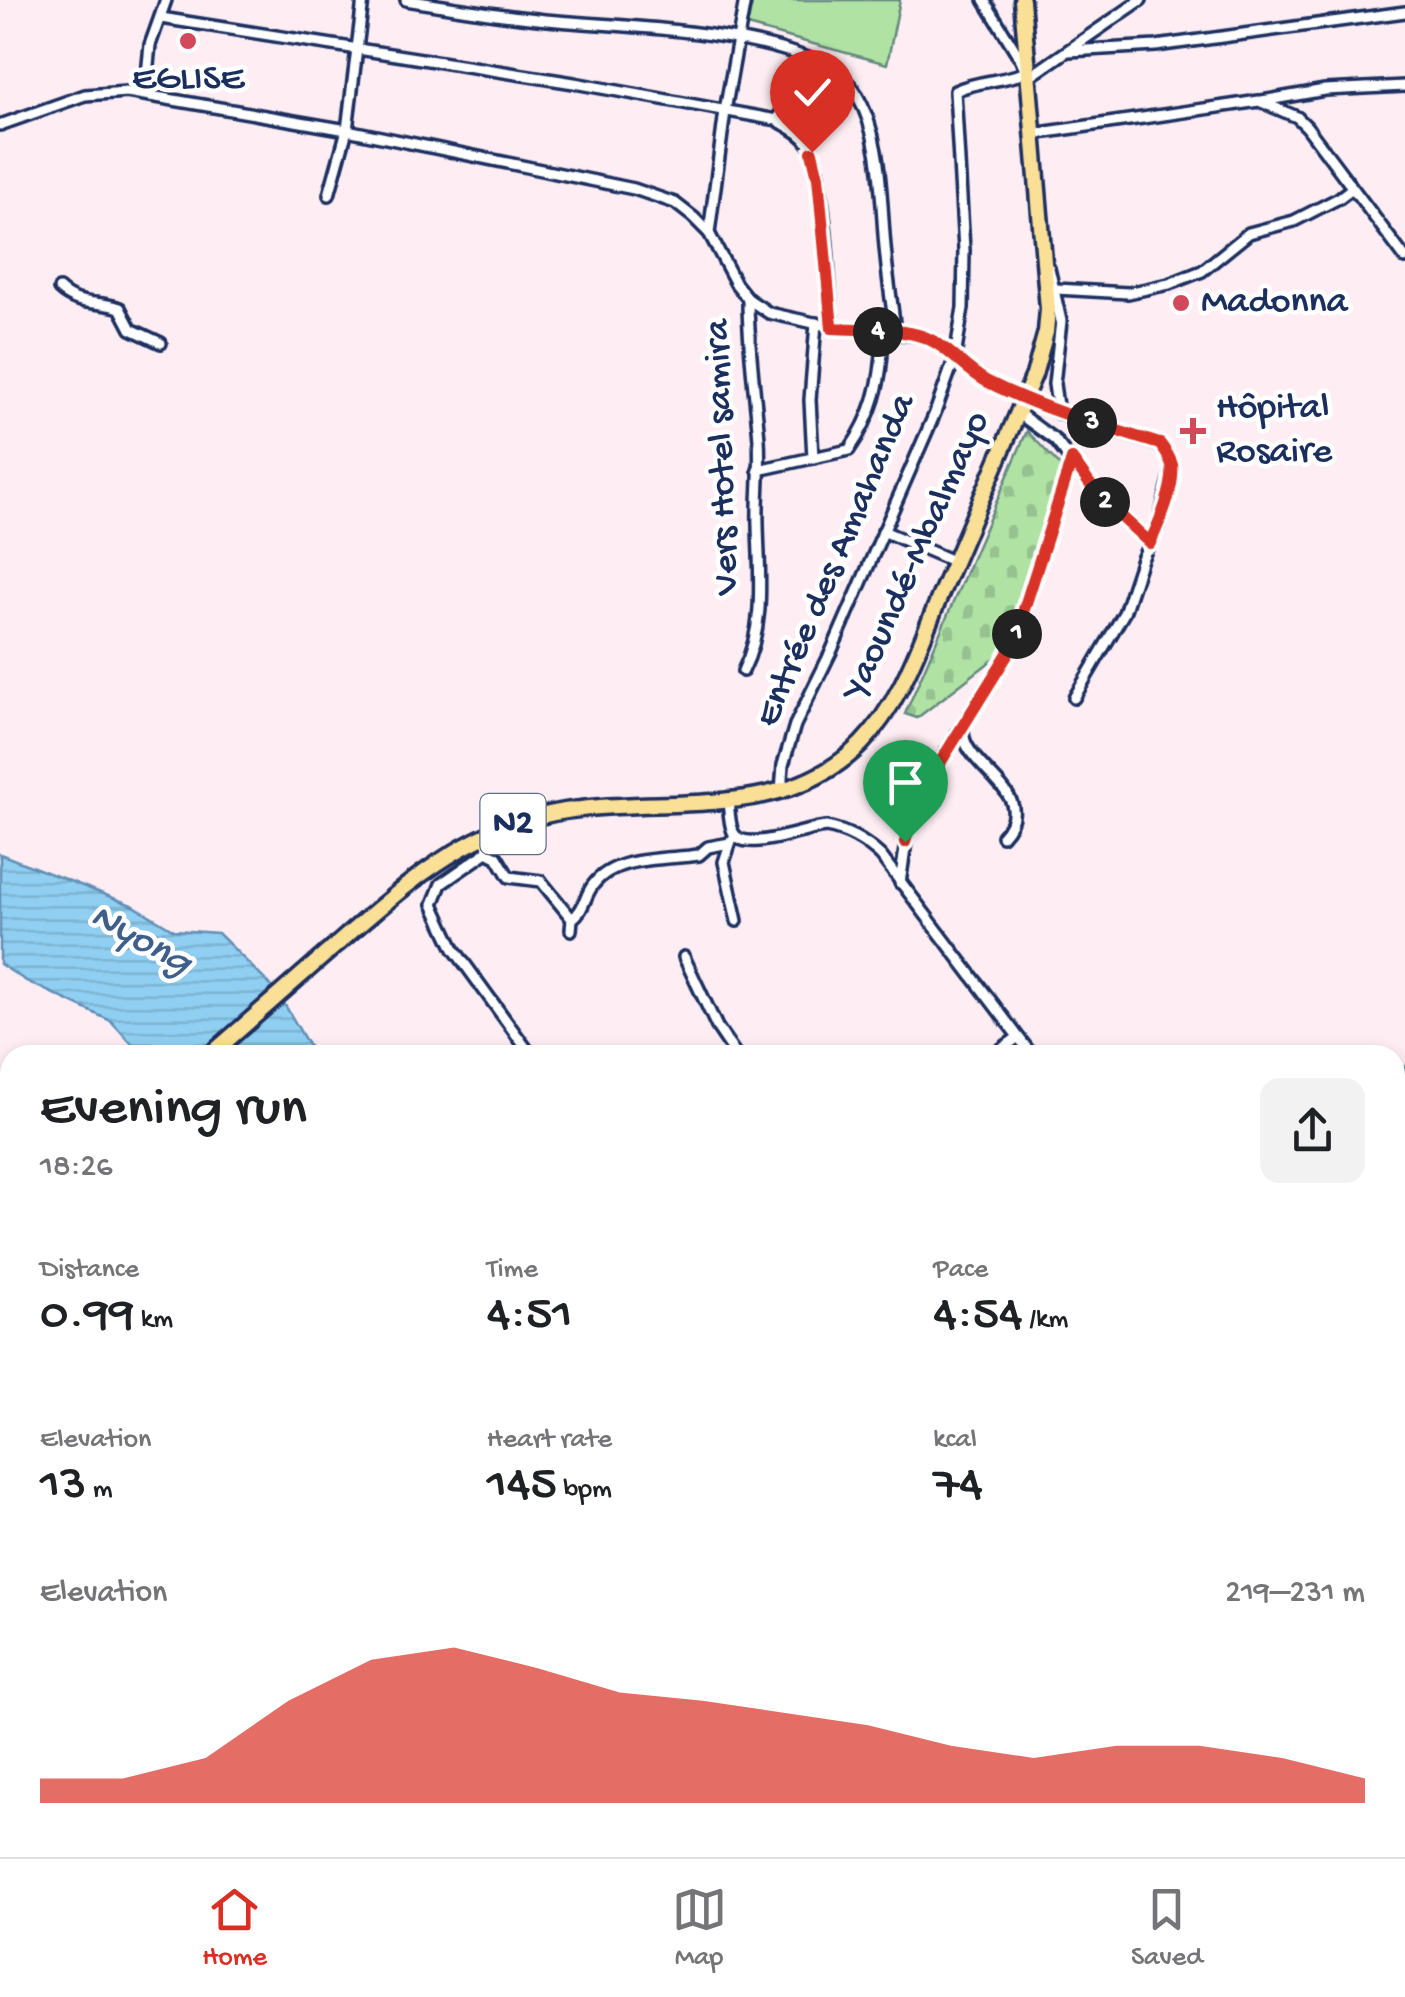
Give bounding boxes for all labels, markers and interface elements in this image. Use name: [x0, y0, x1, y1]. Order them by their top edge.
marker: EGLISE: [177, 30, 199, 52]
pin: [770, 50, 855, 153]
place label: EGLISE: [132, 58, 245, 102]
icon: check: [785, 65, 840, 120]
place label: Madonna: [1201, 281, 1350, 325]
marker: Madonna: [1170, 292, 1192, 314]
pin: 4: [853, 307, 903, 357]
text: 4: [871, 315, 885, 348]
street label: Vers Hotel samira: [697, 316, 751, 597]
street label: Entrée des Amahanda: [747, 386, 928, 734]
place label: Hôpital Rosaire: [1216, 387, 1332, 475]
pin: 3: [1067, 398, 1117, 448]
street label: Yaoundé-Mbalmayo: [834, 405, 1001, 710]
text: 3: [1085, 406, 1099, 439]
marker: Hôpital Rosaire: [1180, 418, 1206, 444]
pin: 2: [1080, 477, 1130, 527]
text: 2: [1098, 485, 1112, 518]
pin: 1: [992, 609, 1042, 659]
text: 1: [1011, 617, 1023, 650]
pin: [863, 740, 948, 843]
icon: arrive: [878, 755, 933, 810]
road number: N2: [480, 794, 546, 854]
water label: Nyong: [81, 894, 201, 989]
button: share: [1260, 1078, 1365, 1183]
text: Evening run: [40, 1079, 307, 1143]
text: 18:26: [40, 1149, 112, 1187]
text: Distance: [40, 1254, 139, 1287]
text: Time: [487, 1254, 538, 1287]
text: Pace: [933, 1254, 988, 1287]
text: 0.99: [40, 1287, 134, 1346]
text: 4:51: [487, 1287, 573, 1346]
text: 4:54: [933, 1287, 1023, 1346]
text: km: [134, 1304, 173, 1337]
text: /km: [1023, 1304, 1068, 1337]
text: Elevation: [40, 1424, 151, 1457]
text: Heart rate: [487, 1424, 612, 1457]
text: kcal: [933, 1424, 977, 1457]
text: 13: [40, 1457, 86, 1516]
text: 145: [487, 1457, 557, 1516]
text: 74: [933, 1457, 983, 1516]
text: m: [86, 1474, 113, 1507]
text: bpm: [557, 1474, 612, 1507]
text: Elevation: [40, 1575, 167, 1613]
text: 219–231 m: [1225, 1575, 1365, 1613]
tab: Home: [202, 1882, 267, 1975]
tab: Map: [672, 1882, 727, 1975]
tab: Saved: [1131, 1882, 1203, 1975]

